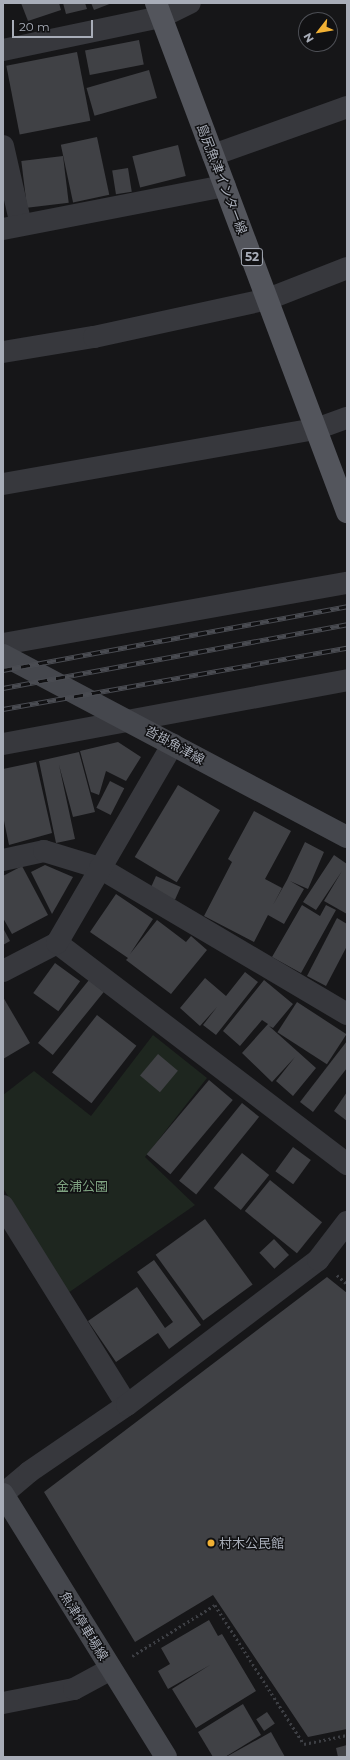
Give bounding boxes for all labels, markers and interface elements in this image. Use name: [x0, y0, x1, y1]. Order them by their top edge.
scale bar: [14, 12, 95, 38]
north arrow: [298, 12, 338, 52]
text: 20 m: [19, 19, 50, 34]
text: N: [300, 30, 317, 45]
street label: 島尻魚津インター線: [194, 122, 250, 236]
road number: 52: [240, 247, 264, 267]
street label: 沓掛魚津線: [143, 722, 207, 768]
park label: 金浦公園: [56, 1178, 108, 1194]
place label: 村木公民館: [219, 1535, 284, 1551]
marker: 村木公民館: [206, 1538, 216, 1548]
street label: 魚津停車場線: [57, 1589, 111, 1663]

